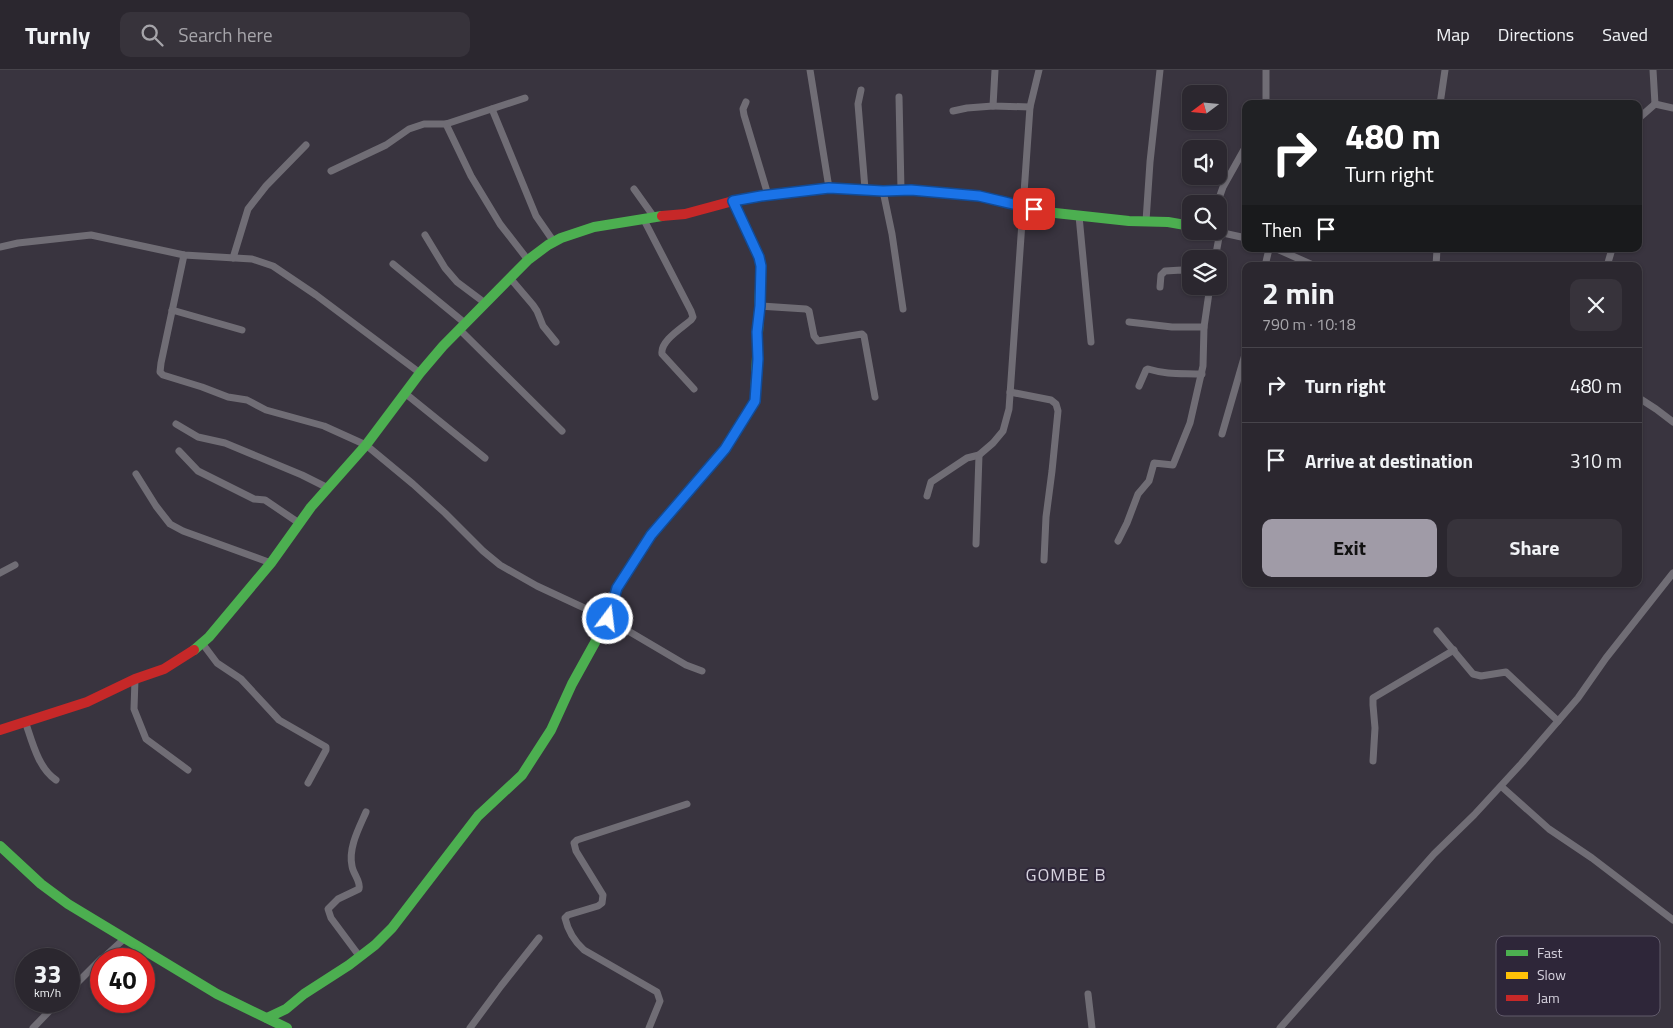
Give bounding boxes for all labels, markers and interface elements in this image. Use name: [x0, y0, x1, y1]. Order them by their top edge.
search box: [120, 12, 470, 57]
text: Turnly: [25, 17, 90, 53]
text: Search here: [178, 20, 273, 49]
icon: search: [138, 21, 166, 49]
text: Map: [1436, 21, 1470, 48]
text: Directions: [1498, 21, 1574, 48]
text: Saved: [1602, 21, 1648, 48]
north arrow: [1182, 85, 1228, 130]
map controls: [1182, 85, 1227, 295]
text: 480 m: [1345, 109, 1441, 163]
icon: right: [1262, 120, 1327, 185]
button: sound: [1182, 140, 1227, 185]
text: Turn right: [1345, 157, 1434, 191]
pin: [1013, 188, 1055, 230]
icon: arrive: [1020, 195, 1048, 223]
button: search: [1182, 195, 1227, 240]
text: Then: [1262, 215, 1302, 244]
icon: arrive: [1312, 215, 1340, 243]
button: layers: [1182, 250, 1227, 295]
text: 2 min: [1262, 270, 1335, 316]
button: close: [1570, 279, 1622, 331]
text: 790 m · 10:18: [1262, 312, 1356, 336]
icon: right: [1262, 371, 1290, 399]
text: Turn right: [1305, 371, 1386, 400]
text: 480 m: [1570, 371, 1622, 400]
icon: arrive: [1262, 446, 1290, 474]
text: Arrive at destination: [1305, 446, 1473, 475]
text: 310 m: [1570, 446, 1622, 475]
button: Exit: [1262, 519, 1437, 577]
button: Share: [1447, 519, 1622, 577]
position arrow: [581, 592, 633, 644]
district label: GOMBE B: [1025, 861, 1107, 888]
legend: [1496, 936, 1660, 1016]
text: Fast: [1537, 942, 1562, 963]
speed limit sign: 40: [90, 948, 155, 1013]
text: 33: [33, 955, 62, 993]
text: Slow: [1537, 964, 1566, 985]
text: km/h: [34, 983, 61, 1002]
text: Jam: [1537, 987, 1560, 1008]

